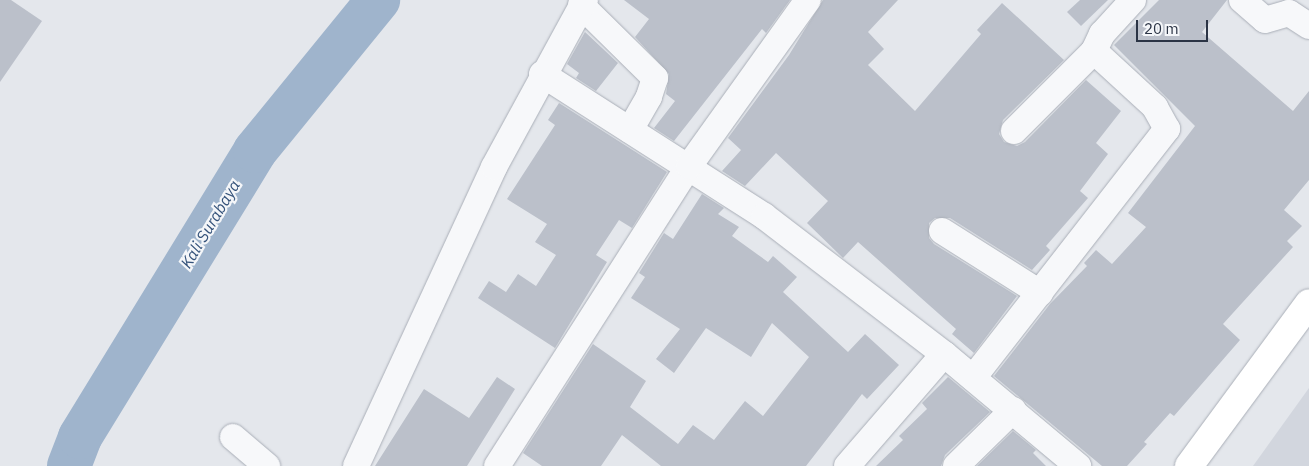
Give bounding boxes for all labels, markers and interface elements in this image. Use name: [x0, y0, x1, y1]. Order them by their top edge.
scale bar: [1139, 10, 1212, 42]
text: 20 m: [1144, 19, 1179, 38]
water label: Kali Surabaya: [176, 176, 244, 272]

